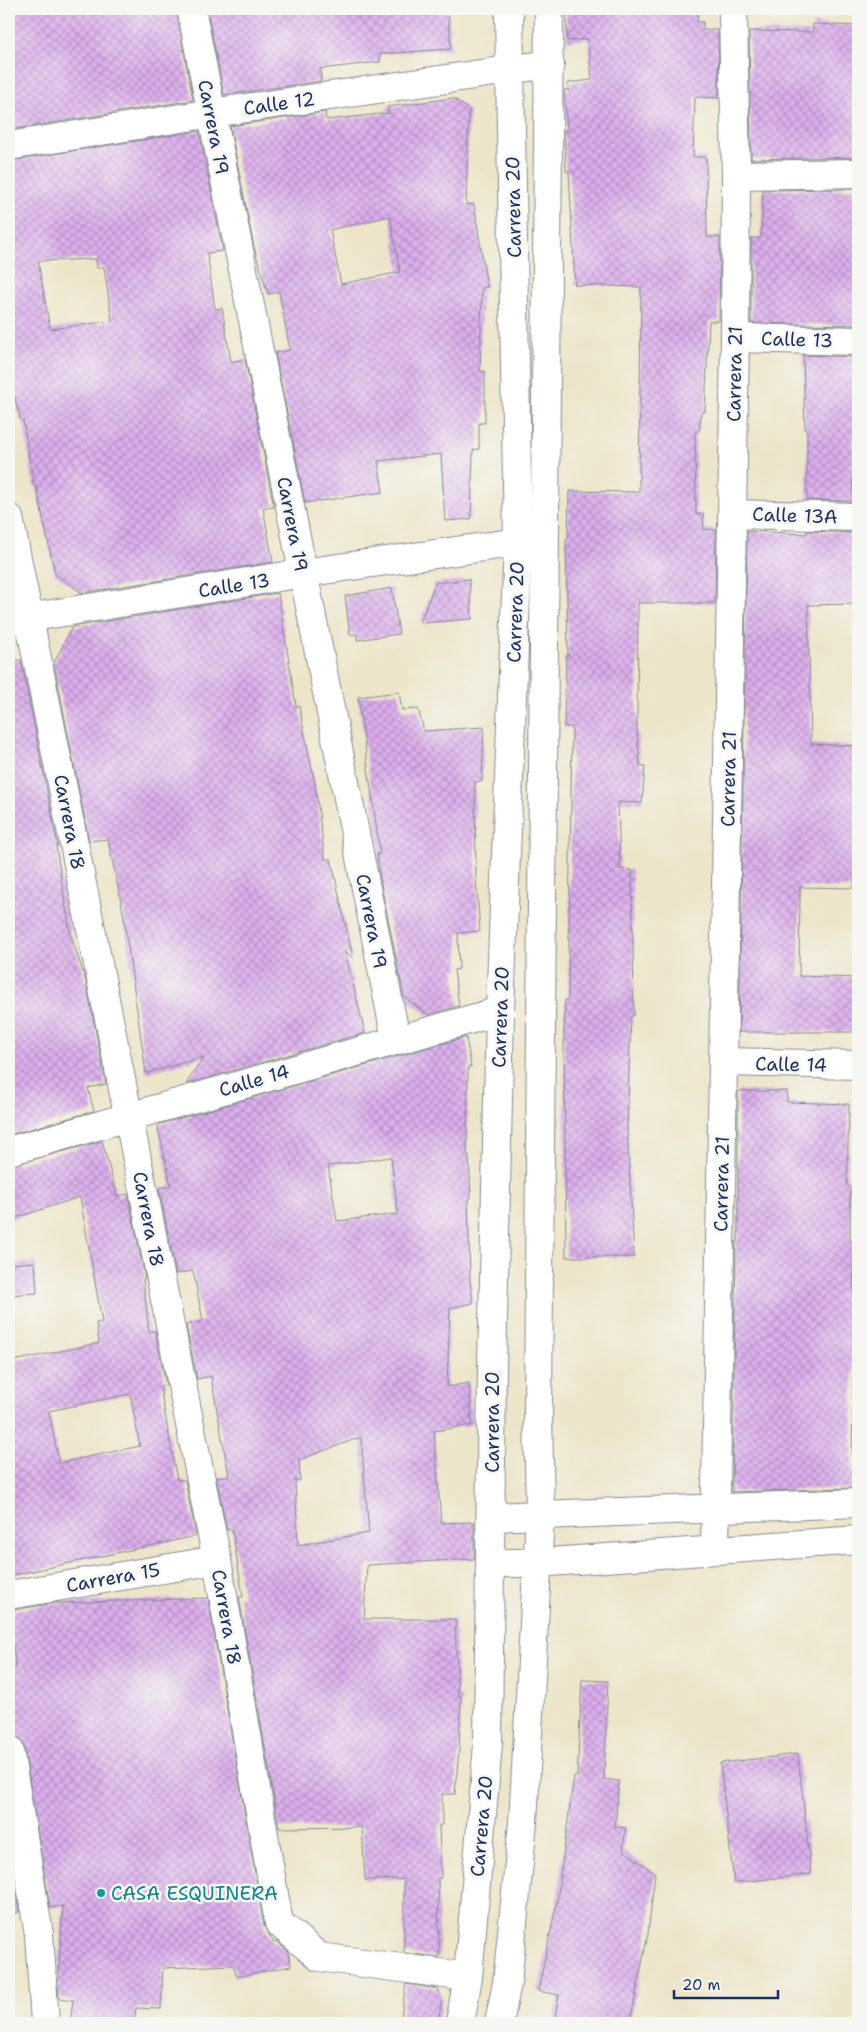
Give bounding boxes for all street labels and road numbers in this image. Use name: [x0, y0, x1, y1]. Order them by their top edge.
street label: Carrera 19: [192, 78, 235, 177]
street label: Calle 12: [242, 86, 316, 121]
street label: Carrera 20: [500, 156, 527, 258]
street label: Carrera 21: [721, 326, 748, 422]
street label: Calle 13: [761, 326, 833, 353]
street label: Carrera 19: [271, 475, 314, 574]
street label: Calle 13A: [752, 502, 838, 529]
street label: Carrera 20: [501, 561, 530, 663]
street label: Calle 13: [197, 568, 272, 603]
street label: Carrera 21: [715, 731, 742, 827]
street label: Carrera 18: [48, 772, 91, 872]
street label: Carrera 19: [350, 872, 393, 971]
street label: Carrera 20: [486, 966, 515, 1068]
street label: Calle 14: [755, 1051, 827, 1078]
street label: Calle 14: [216, 1059, 292, 1102]
street label: Carrera 21: [708, 1136, 735, 1232]
street label: Carrera 18: [127, 1169, 170, 1269]
street label: Carrera 20: [480, 1371, 505, 1473]
street label: Carrera 15: [64, 1557, 162, 1598]
street label: Carrera 18: [206, 1567, 247, 1667]
street label: Carrera 20: [465, 1774, 498, 1878]

